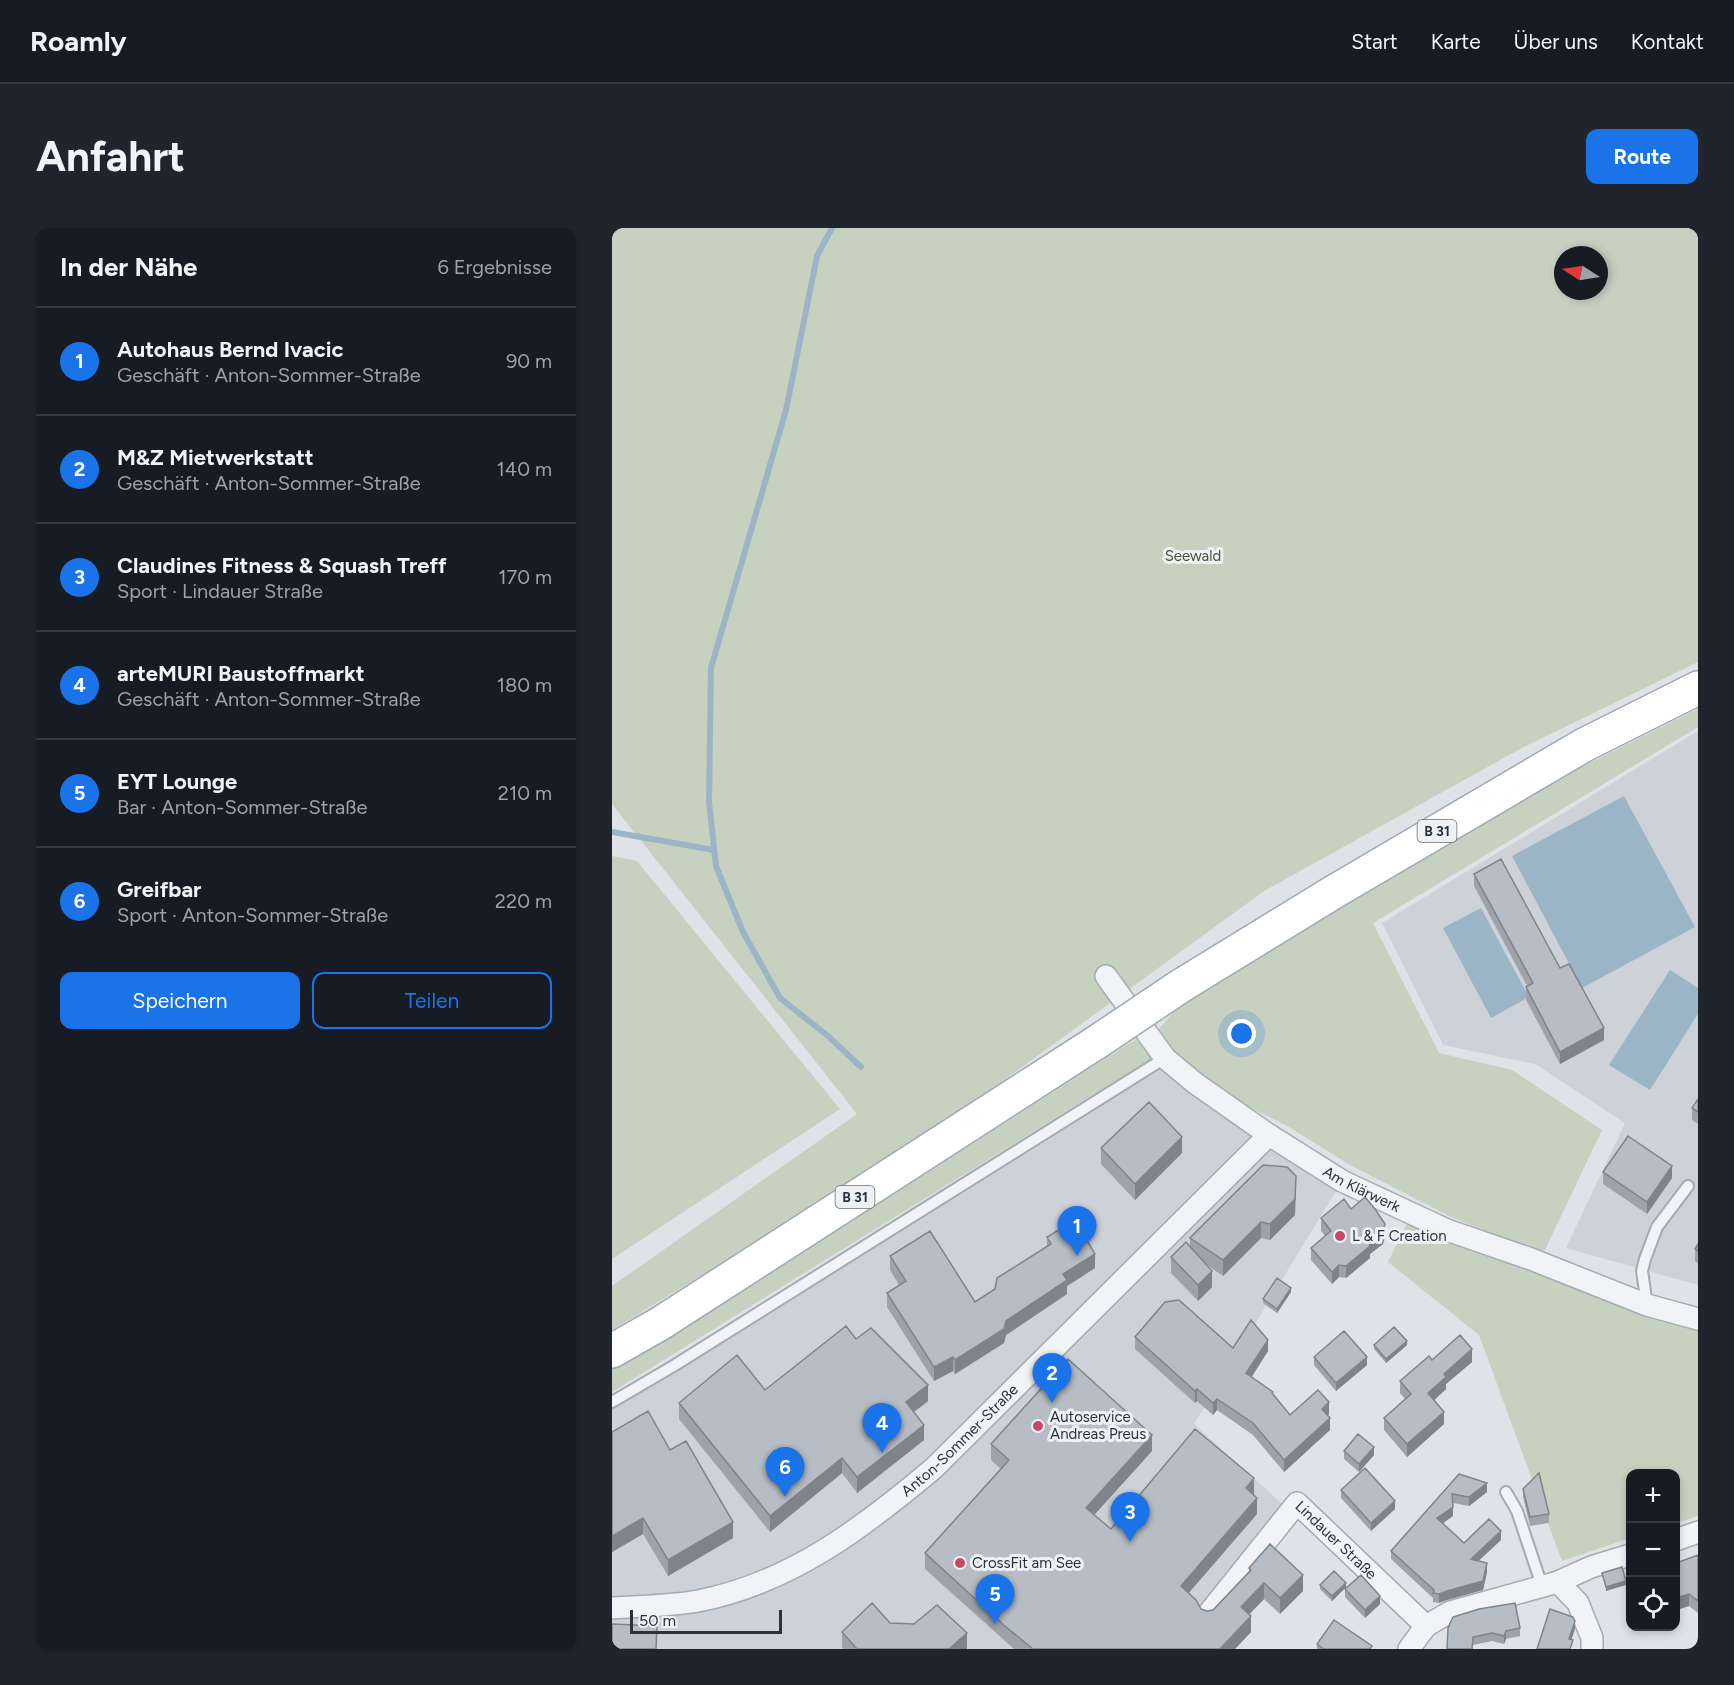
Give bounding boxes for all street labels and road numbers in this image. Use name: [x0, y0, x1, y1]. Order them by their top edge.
road number: B 31: [1418, 820, 1456, 842]
street label: Am Klärwerk: [1320, 1162, 1404, 1216]
road number: B 31: [836, 1186, 874, 1208]
street label: Anton-Sommer-Straße: [898, 1381, 1022, 1500]
street label: Lindauer Straße: [1291, 1497, 1380, 1583]

